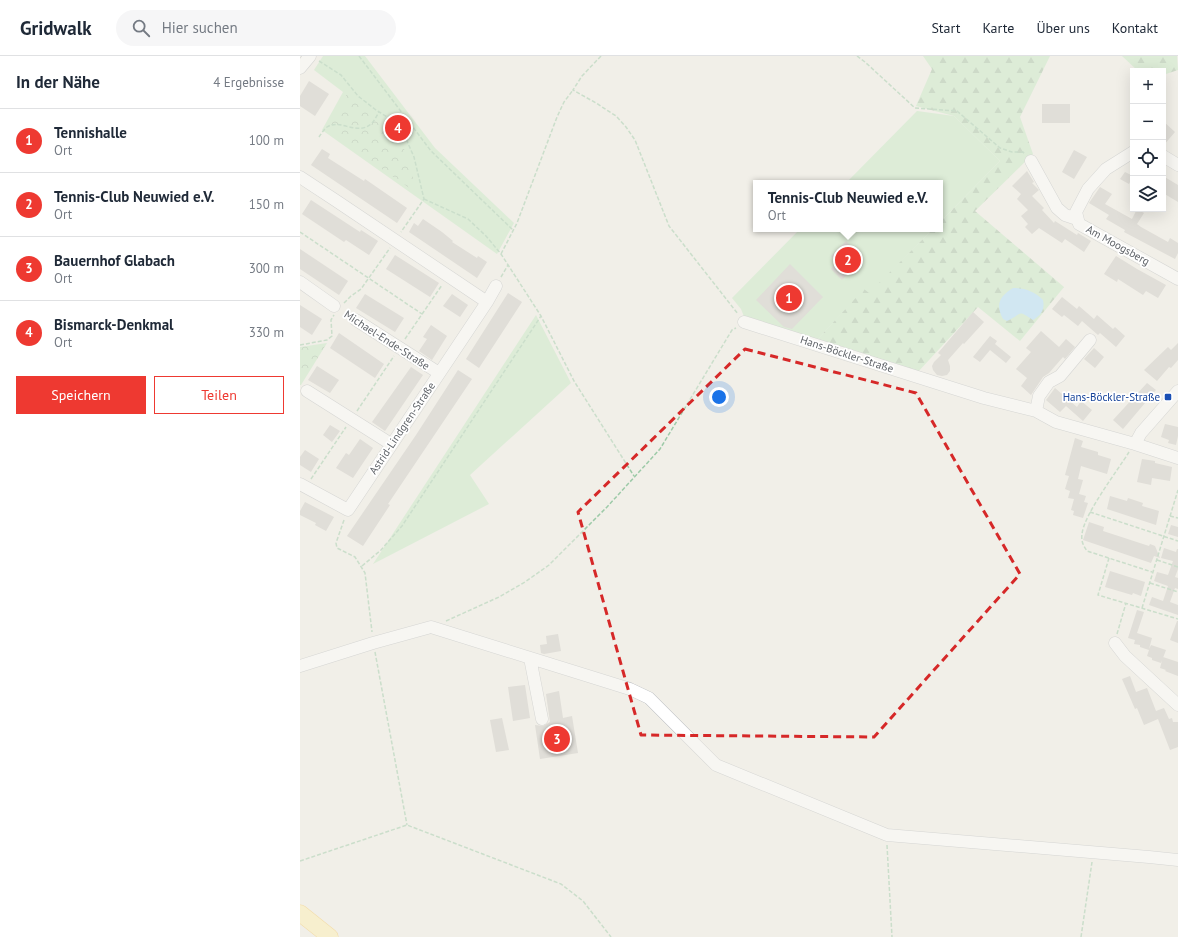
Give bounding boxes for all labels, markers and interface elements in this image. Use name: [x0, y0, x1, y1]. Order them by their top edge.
search box: [116, 10, 396, 46]
text: Gridwalk: [20, 16, 92, 40]
icon: search: [130, 17, 152, 39]
text: Hier suchen: [162, 18, 238, 37]
text: Start: [931, 19, 960, 37]
text: Karte: [982, 19, 1014, 37]
text: Über uns: [1036, 19, 1090, 37]
text: Kontakt: [1112, 19, 1158, 37]
map controls: [1130, 68, 1166, 212]
button: +: [1130, 68, 1166, 104]
text: In der Nähe: [16, 71, 100, 93]
text: 4 Ergebnisse: [213, 74, 284, 91]
button: −: [1130, 104, 1166, 140]
pin: 4: [385, 113, 411, 143]
text: Tennishalle: [54, 123, 127, 142]
text: 1: [25, 132, 33, 149]
text: 100 m: [249, 132, 284, 149]
button: locate: [1130, 140, 1166, 176]
text: Ort: [54, 142, 72, 159]
button: layers: [1130, 176, 1166, 212]
popup: [753, 180, 943, 232]
text: Tennis-Club Neuwied e.V.: [54, 187, 214, 206]
text: Tennis-Club Neuwied e.V.: [768, 188, 928, 207]
text: 2: [25, 196, 33, 213]
text: 150 m: [249, 196, 284, 213]
text: Ort: [54, 206, 72, 223]
text: Ort: [768, 207, 786, 224]
street label: Am Moogsberg: [1084, 222, 1152, 268]
pin: 2: [835, 245, 861, 275]
text: Bauernhof Glabach: [54, 251, 175, 270]
text: 3: [25, 260, 33, 277]
text: 300 m: [249, 260, 284, 277]
text: Ort: [54, 270, 72, 287]
pin: 1: [776, 283, 802, 313]
street label: Michael-Ende-Straße: [342, 307, 433, 373]
text: Bismarck-Denkmal: [54, 315, 174, 334]
text: 4: [25, 324, 33, 341]
text: 330 m: [249, 324, 284, 341]
street label: Hans-Böckler-Straße: [799, 332, 896, 376]
text: Ort: [54, 334, 72, 351]
button: Speichern: [16, 376, 146, 414]
button: Teilen: [154, 376, 284, 414]
street label: Astrid-Lindgren-Straße: [366, 379, 438, 477]
your location: [709, 387, 729, 407]
place label: Hans-Böckler-Straße: [1063, 390, 1160, 404]
marker: Hans-Böckler-Straße: [1163, 392, 1173, 402]
pin: 3: [544, 724, 570, 754]

